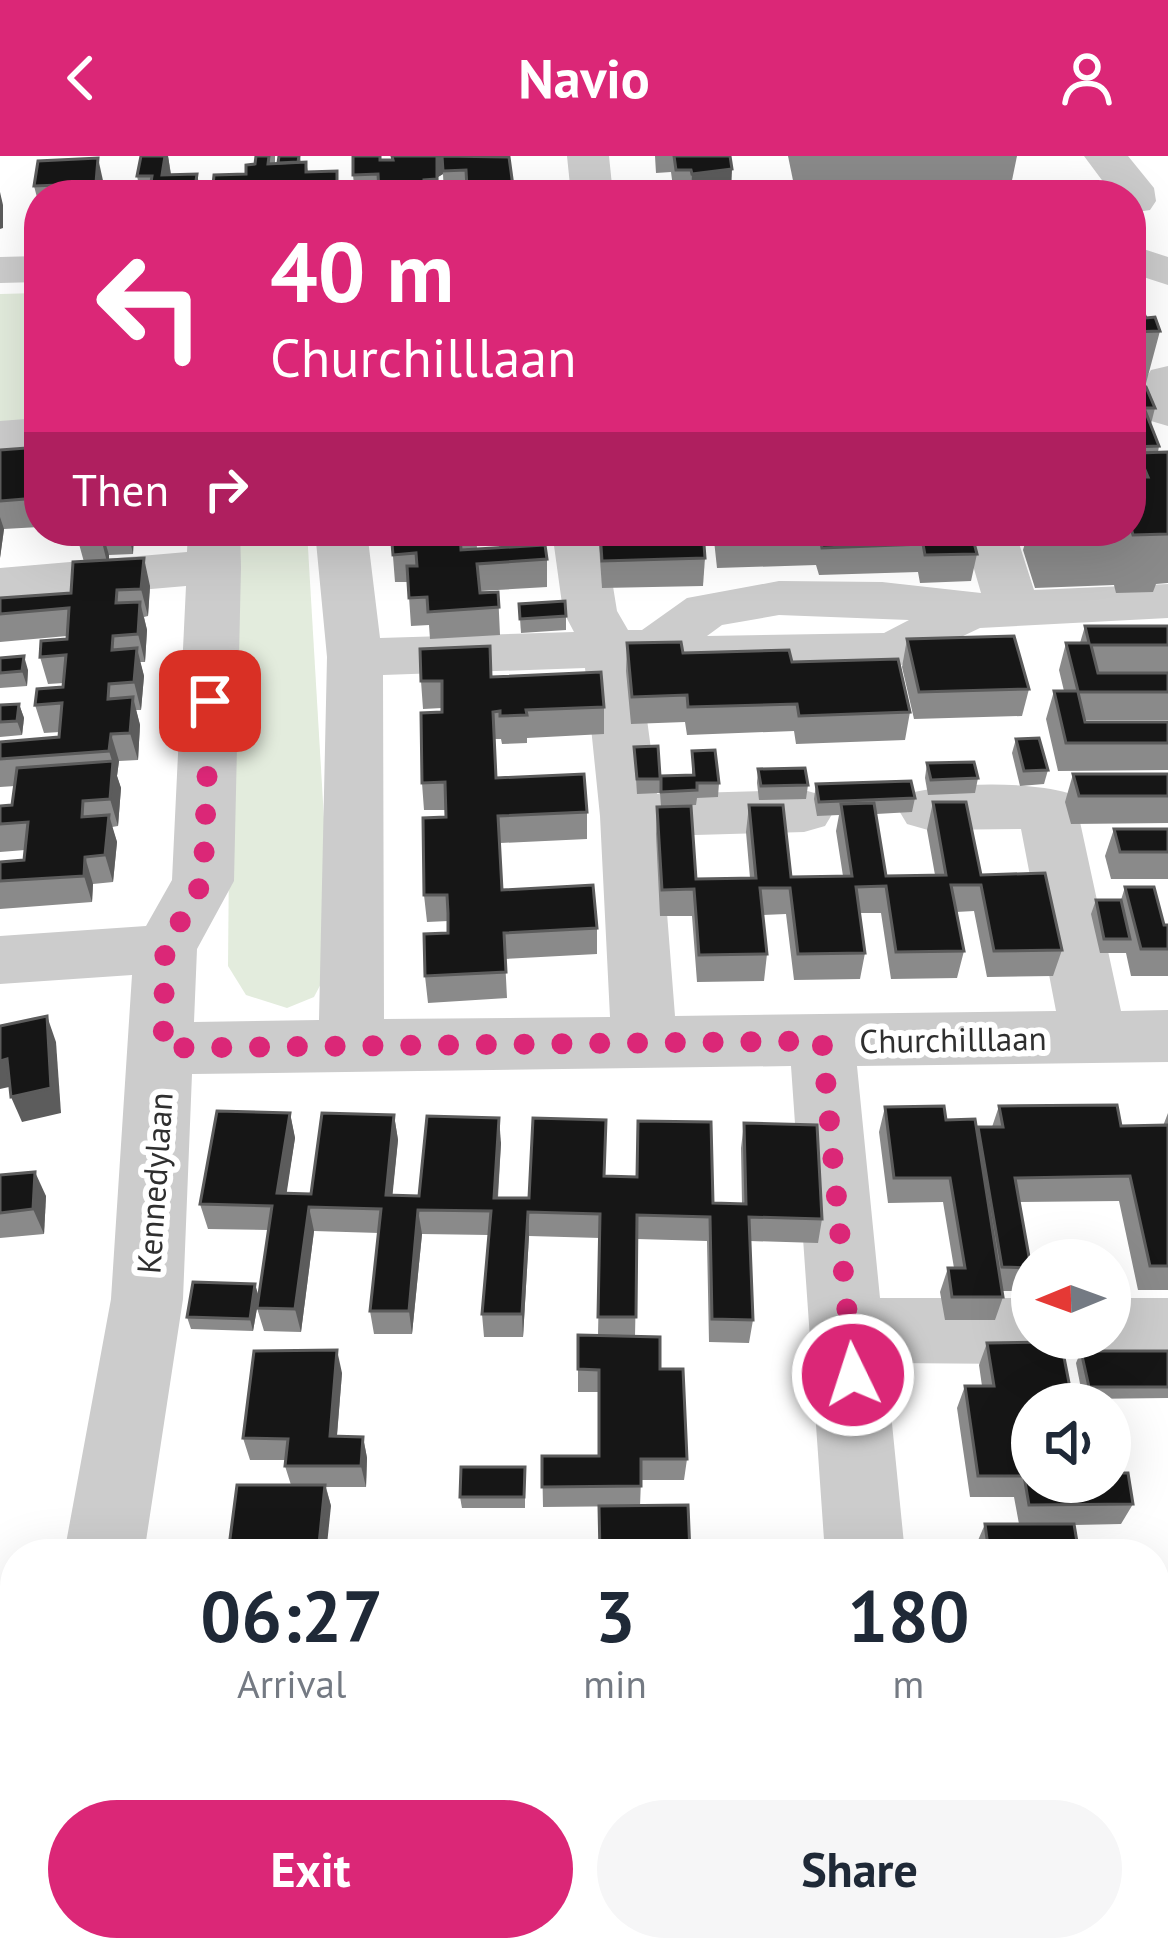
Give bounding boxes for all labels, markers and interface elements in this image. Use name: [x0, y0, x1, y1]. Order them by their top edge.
text: Navio: [518, 43, 650, 113]
icon: back: [48, 45, 114, 111]
icon: person: [1054, 45, 1120, 111]
text: 40 m: [270, 216, 454, 325]
icon: left: [72, 228, 228, 384]
text: Churchilllaan: [270, 322, 577, 392]
icon: right: [193, 456, 259, 522]
text: Then: [72, 460, 169, 518]
pin: [159, 650, 261, 752]
icon: arrive: [177, 668, 243, 734]
street label: Churchilllaan: [859, 1016, 1047, 1062]
street label: Kennedylaan: [126, 1091, 182, 1275]
north arrow: [1011, 1239, 1131, 1359]
map controls: [1011, 1239, 1131, 1503]
position arrow: [790, 1312, 916, 1438]
button: sound: [1011, 1383, 1131, 1503]
text: 06:27: [200, 1569, 383, 1662]
text: 3: [595, 1569, 636, 1662]
text: 180: [847, 1569, 970, 1662]
text: Arrival: [237, 1658, 346, 1709]
text: min: [583, 1658, 647, 1709]
text: m: [893, 1658, 924, 1709]
button: Exit: [48, 1800, 573, 1938]
button: Share: [597, 1800, 1122, 1938]

